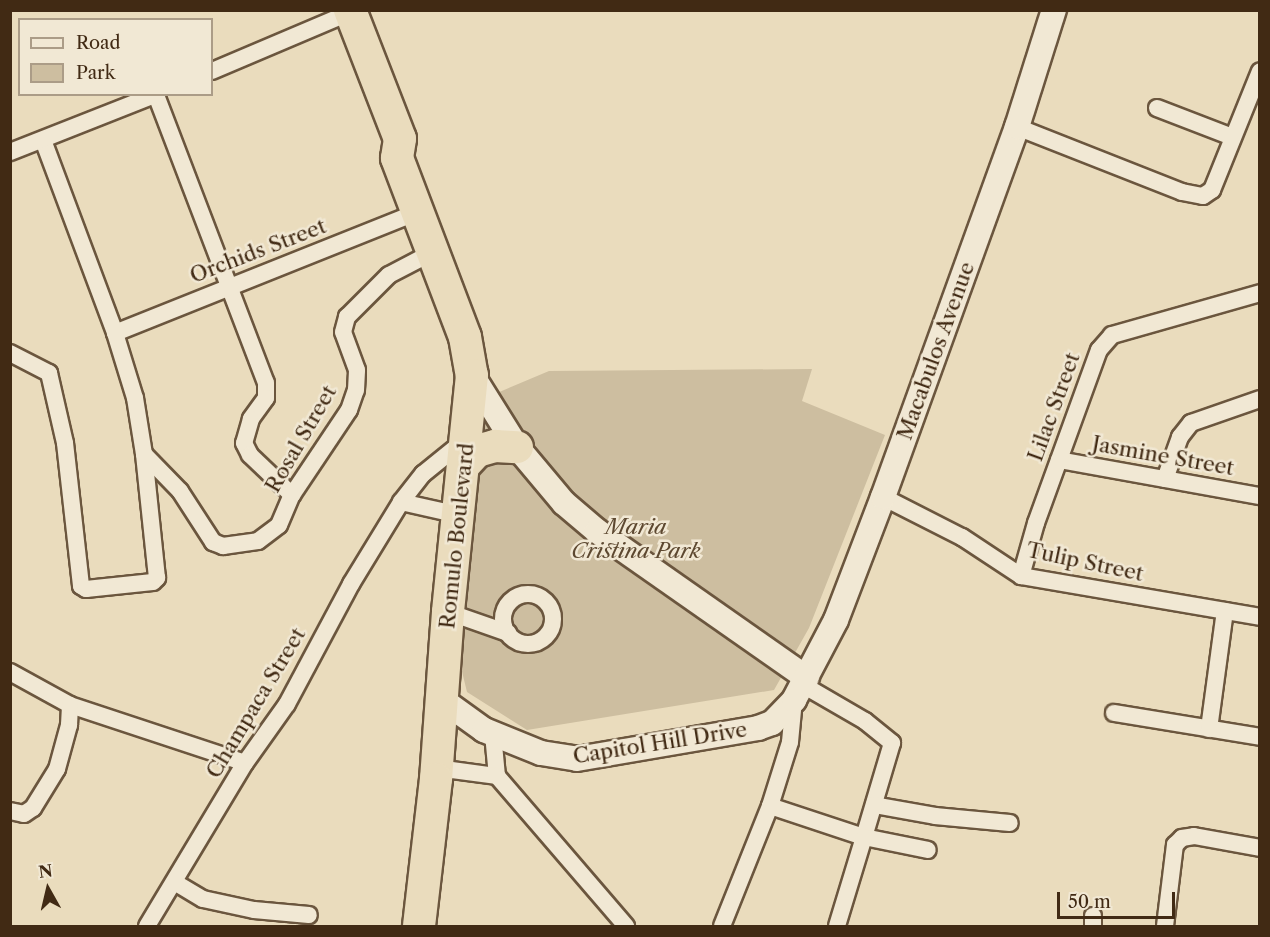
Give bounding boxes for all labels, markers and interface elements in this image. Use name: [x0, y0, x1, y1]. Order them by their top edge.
legend: [18, 18, 213, 96]
text: Road: [76, 32, 121, 54]
text: Park: [76, 62, 115, 84]
street label: Orchids Street: [186, 213, 330, 289]
street label: Macabulos Avenue: [892, 258, 980, 444]
street label: Lilac Street: [1023, 349, 1085, 465]
street label: Rosal Street: [260, 381, 342, 497]
street label: Jasmine Street: [1090, 431, 1236, 481]
street label: Romulo Boulevard: [435, 442, 479, 630]
park label: Maria Cristina Park: [571, 514, 701, 564]
street label: Tulip Street: [1024, 537, 1146, 587]
street label: Champaca Street: [201, 623, 311, 783]
street label: Capitol Hill Drive: [571, 717, 749, 769]
north arrow: [18, 859, 78, 919]
text: N: [37, 860, 54, 882]
scale bar: [1060, 880, 1178, 918]
text: 50 m: [1068, 891, 1111, 913]

